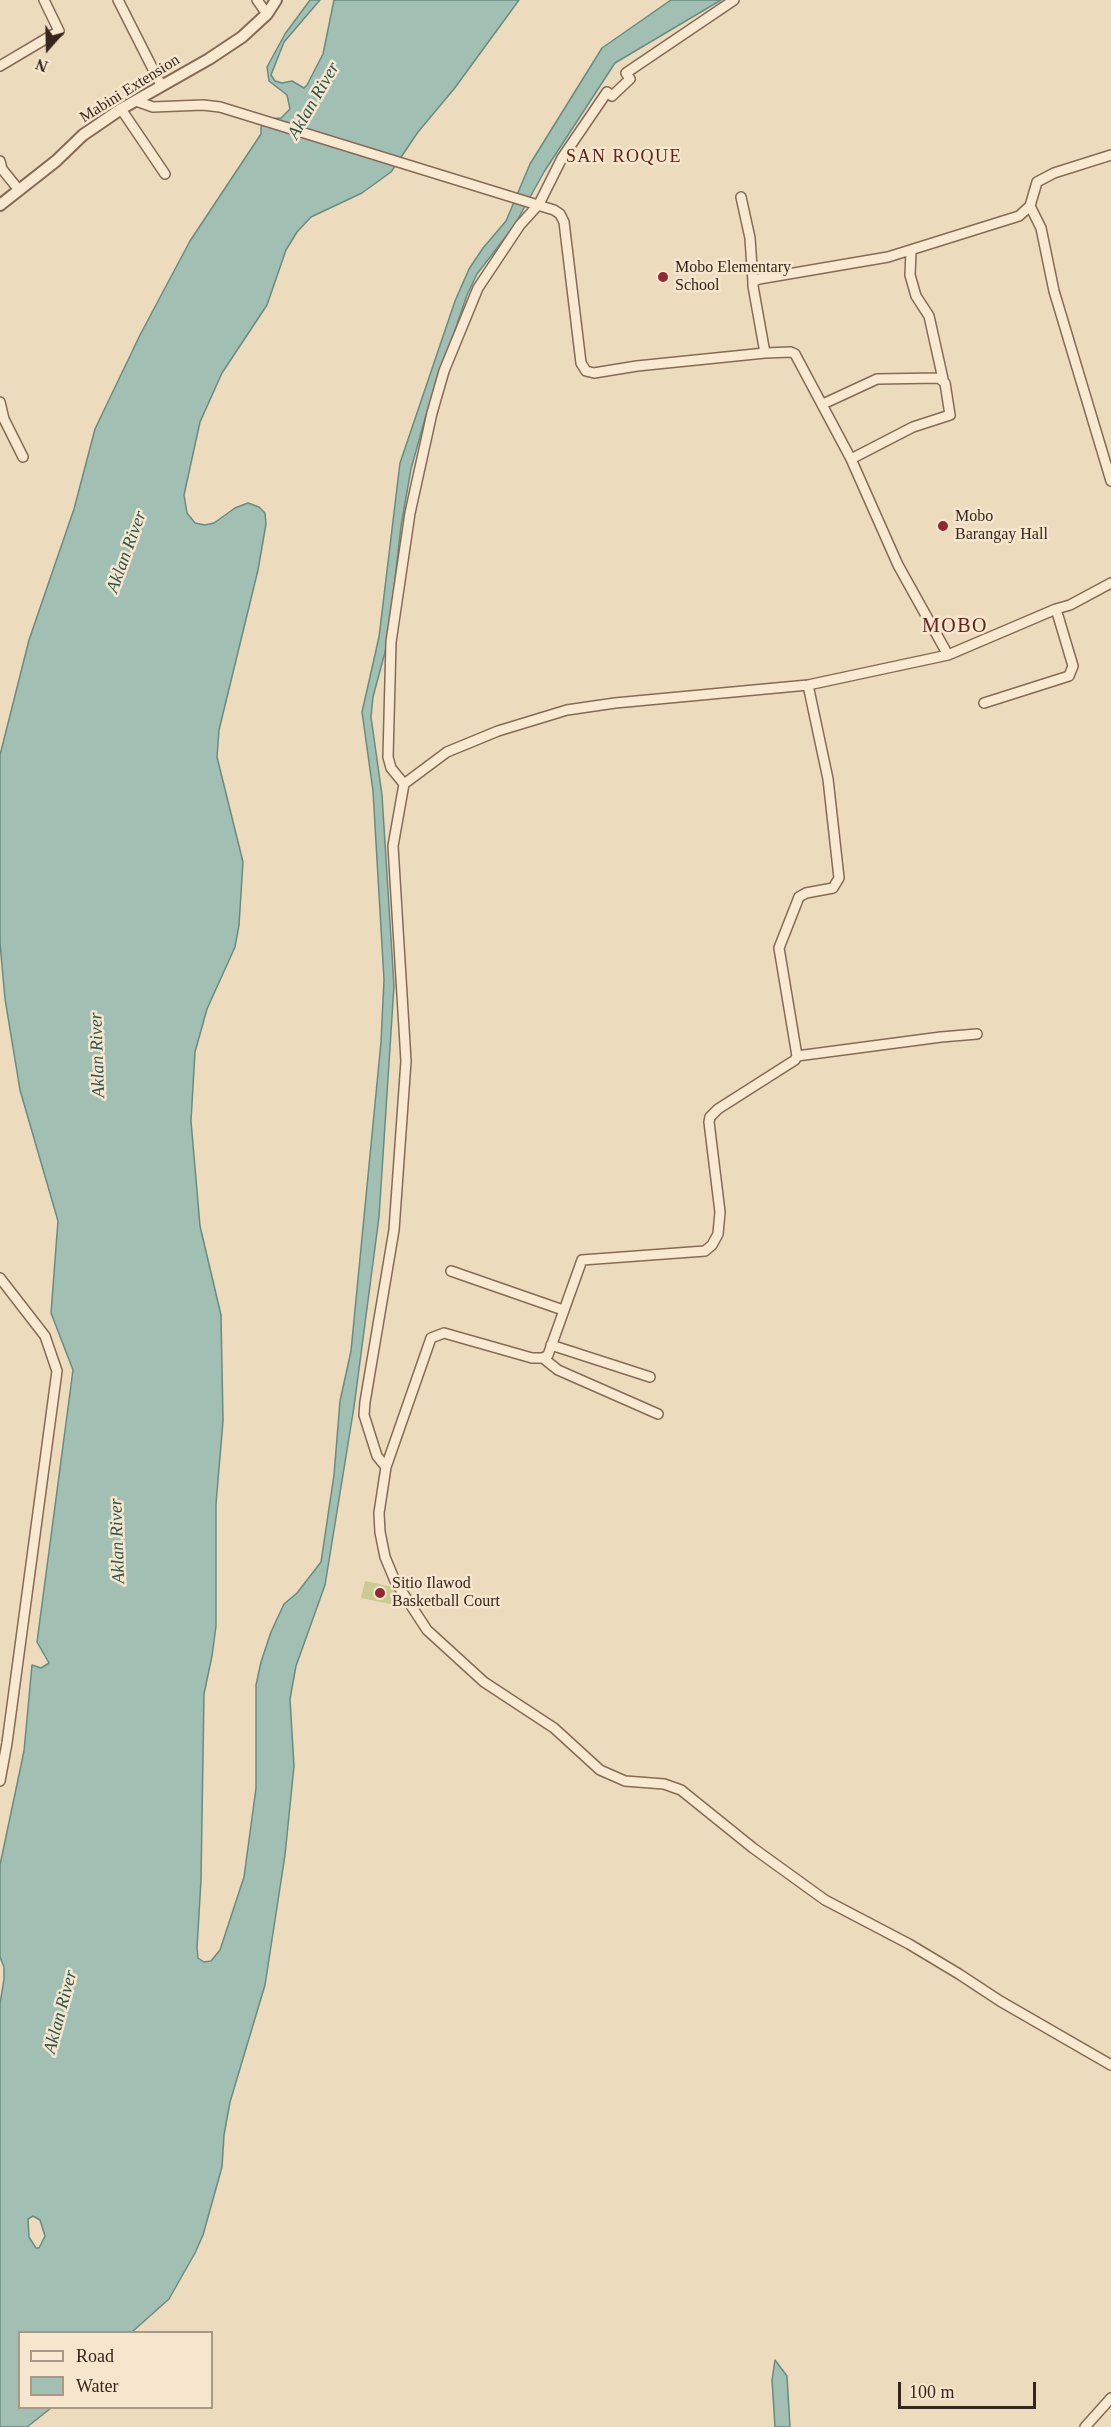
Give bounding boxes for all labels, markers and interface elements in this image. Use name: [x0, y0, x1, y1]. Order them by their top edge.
north arrow: [18, 18, 78, 78]
street label: Mabini Extension: [76, 51, 184, 127]
text: N: [33, 55, 50, 75]
water label: Aklan River: [283, 59, 345, 143]
district label: SAN ROQUE: [566, 146, 682, 168]
place label: Mobo Elementary School: [675, 258, 791, 296]
marker: Mobo Elementary School: [656, 270, 670, 284]
place label: Mobo Barangay Hall: [955, 507, 1048, 545]
water label: Aklan River: [102, 508, 152, 596]
marker: Mobo Barangay Hall: [936, 519, 950, 533]
district label: MOBO: [922, 615, 988, 639]
water label: Aklan River: [86, 1012, 110, 1098]
water label: Aklan River: [106, 1498, 130, 1584]
place label: Sitio Ilawod Basketball Court: [392, 1574, 500, 1612]
marker: Sitio Ilawod Basketball Court: [373, 1586, 387, 1600]
water label: Aklan River: [40, 1968, 82, 2056]
legend: [18, 2331, 213, 2409]
text: Road: [76, 2346, 114, 2366]
scale bar: [901, 2370, 1039, 2408]
text: Water: [76, 2376, 119, 2396]
text: 100 m: [909, 2382, 955, 2402]

